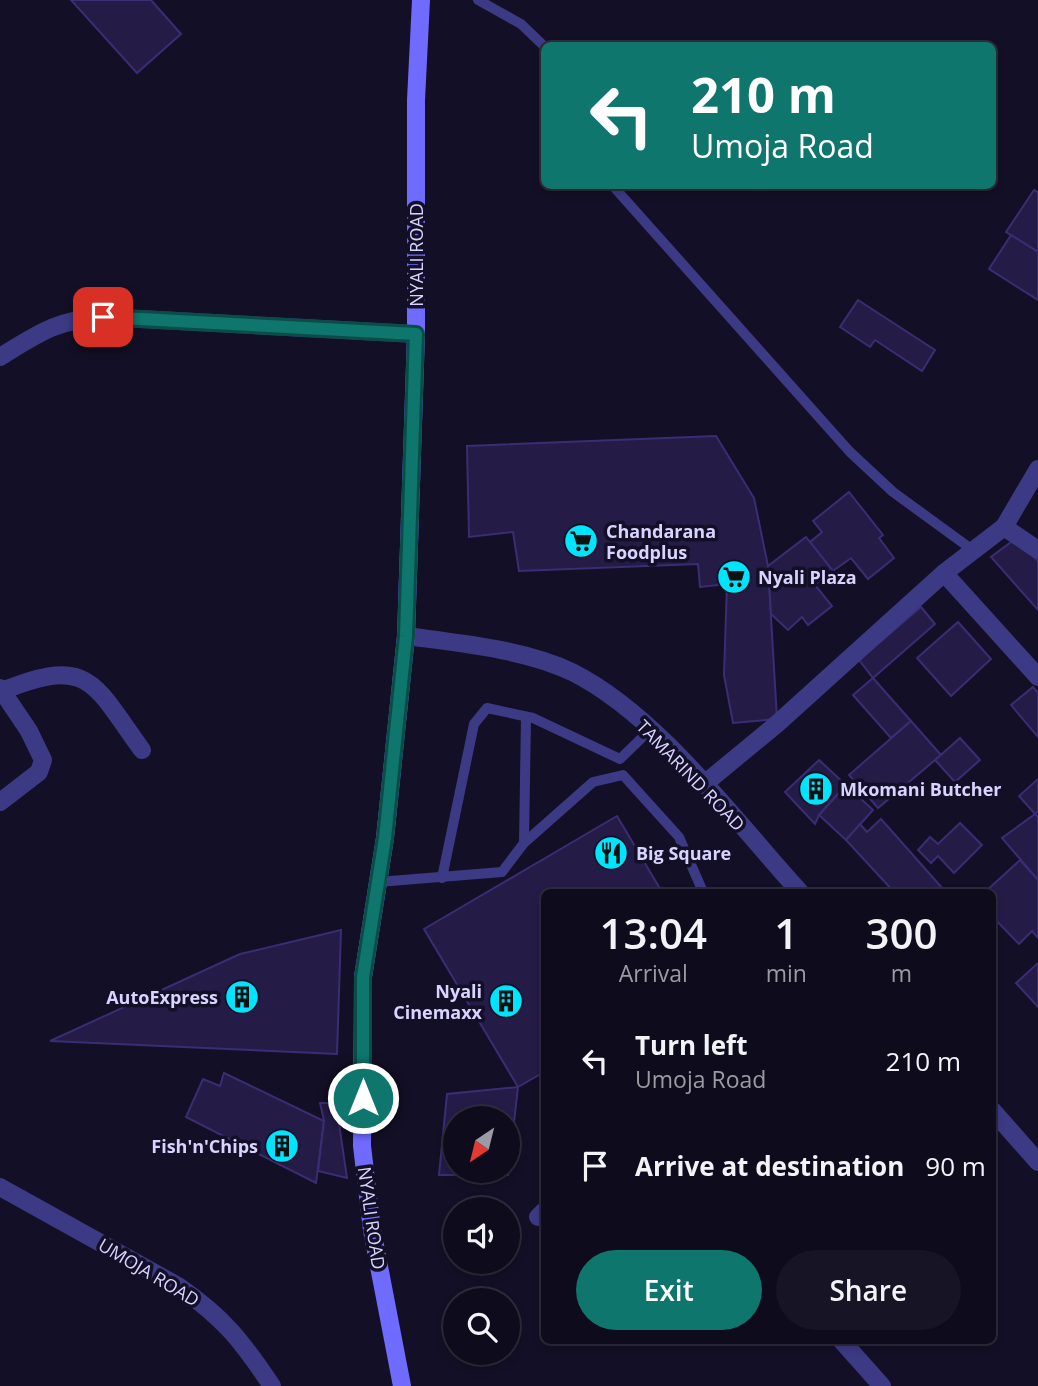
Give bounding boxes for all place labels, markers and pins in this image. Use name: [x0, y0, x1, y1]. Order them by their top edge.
pin: [73, 287, 133, 347]
place label: Chandarana Foodplus: [606, 519, 716, 564]
supermarket icon: Chandarana Foodplus: [562, 522, 600, 560]
supermarket icon: Nyali Plaza: [715, 558, 753, 596]
place label: Nyali Plaza: [758, 565, 857, 589]
building icon: Mkomani Butcher: [797, 770, 835, 808]
place label: Mkomani Butcher: [840, 777, 1001, 801]
restaurant icon: Big Square: [592, 834, 630, 872]
place label: Big Square: [636, 841, 731, 865]
building icon: AutoExpress: [223, 978, 261, 1016]
place label: Nyali Cinemaxx: [393, 979, 483, 1024]
building icon: Nyali Cinemaxx: [487, 982, 525, 1020]
place label: AutoExpress: [106, 985, 218, 1009]
building icon: Fish'n'Chips: [263, 1127, 301, 1165]
place label: Fish'n'Chips: [151, 1134, 258, 1158]

